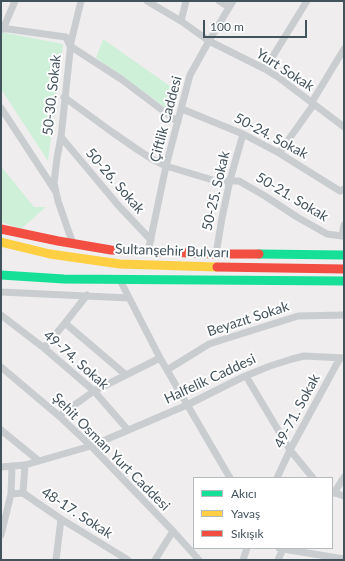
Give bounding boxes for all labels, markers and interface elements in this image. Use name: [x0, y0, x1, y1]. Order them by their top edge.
scale bar: [205, 12, 309, 38]
text: 100 m: [210, 19, 244, 34]
street label: Yurt Sokak: [253, 45, 317, 95]
street label: 50-30. Sokak: [39, 54, 65, 136]
street label: Çiftlik Caddesi: [146, 74, 186, 164]
street label: 50-24. Sokak: [231, 110, 311, 162]
street label: 50-26. Sokak: [82, 145, 148, 217]
street label: 50-25. Sokak: [199, 150, 233, 232]
street label: 50-21. Sokak: [253, 169, 331, 225]
street label: Sultanşehir Bulvarı: [115, 241, 229, 261]
street label: Beyazıt Sokak: [205, 298, 291, 340]
street label: 49-74. Sokak: [40, 327, 112, 393]
street label: Halfelik Caddesi: [162, 350, 258, 408]
street label: 49-71. Sokak: [271, 371, 323, 451]
street label: Şehit Osman Yurt Caddesi: [49, 390, 173, 514]
legend: [193, 477, 333, 549]
street label: 48-17. Sokak: [38, 484, 116, 542]
text: Akıcı: [231, 486, 257, 501]
text: Yavaş: [231, 506, 260, 521]
text: Sıkışık: [231, 526, 264, 541]

